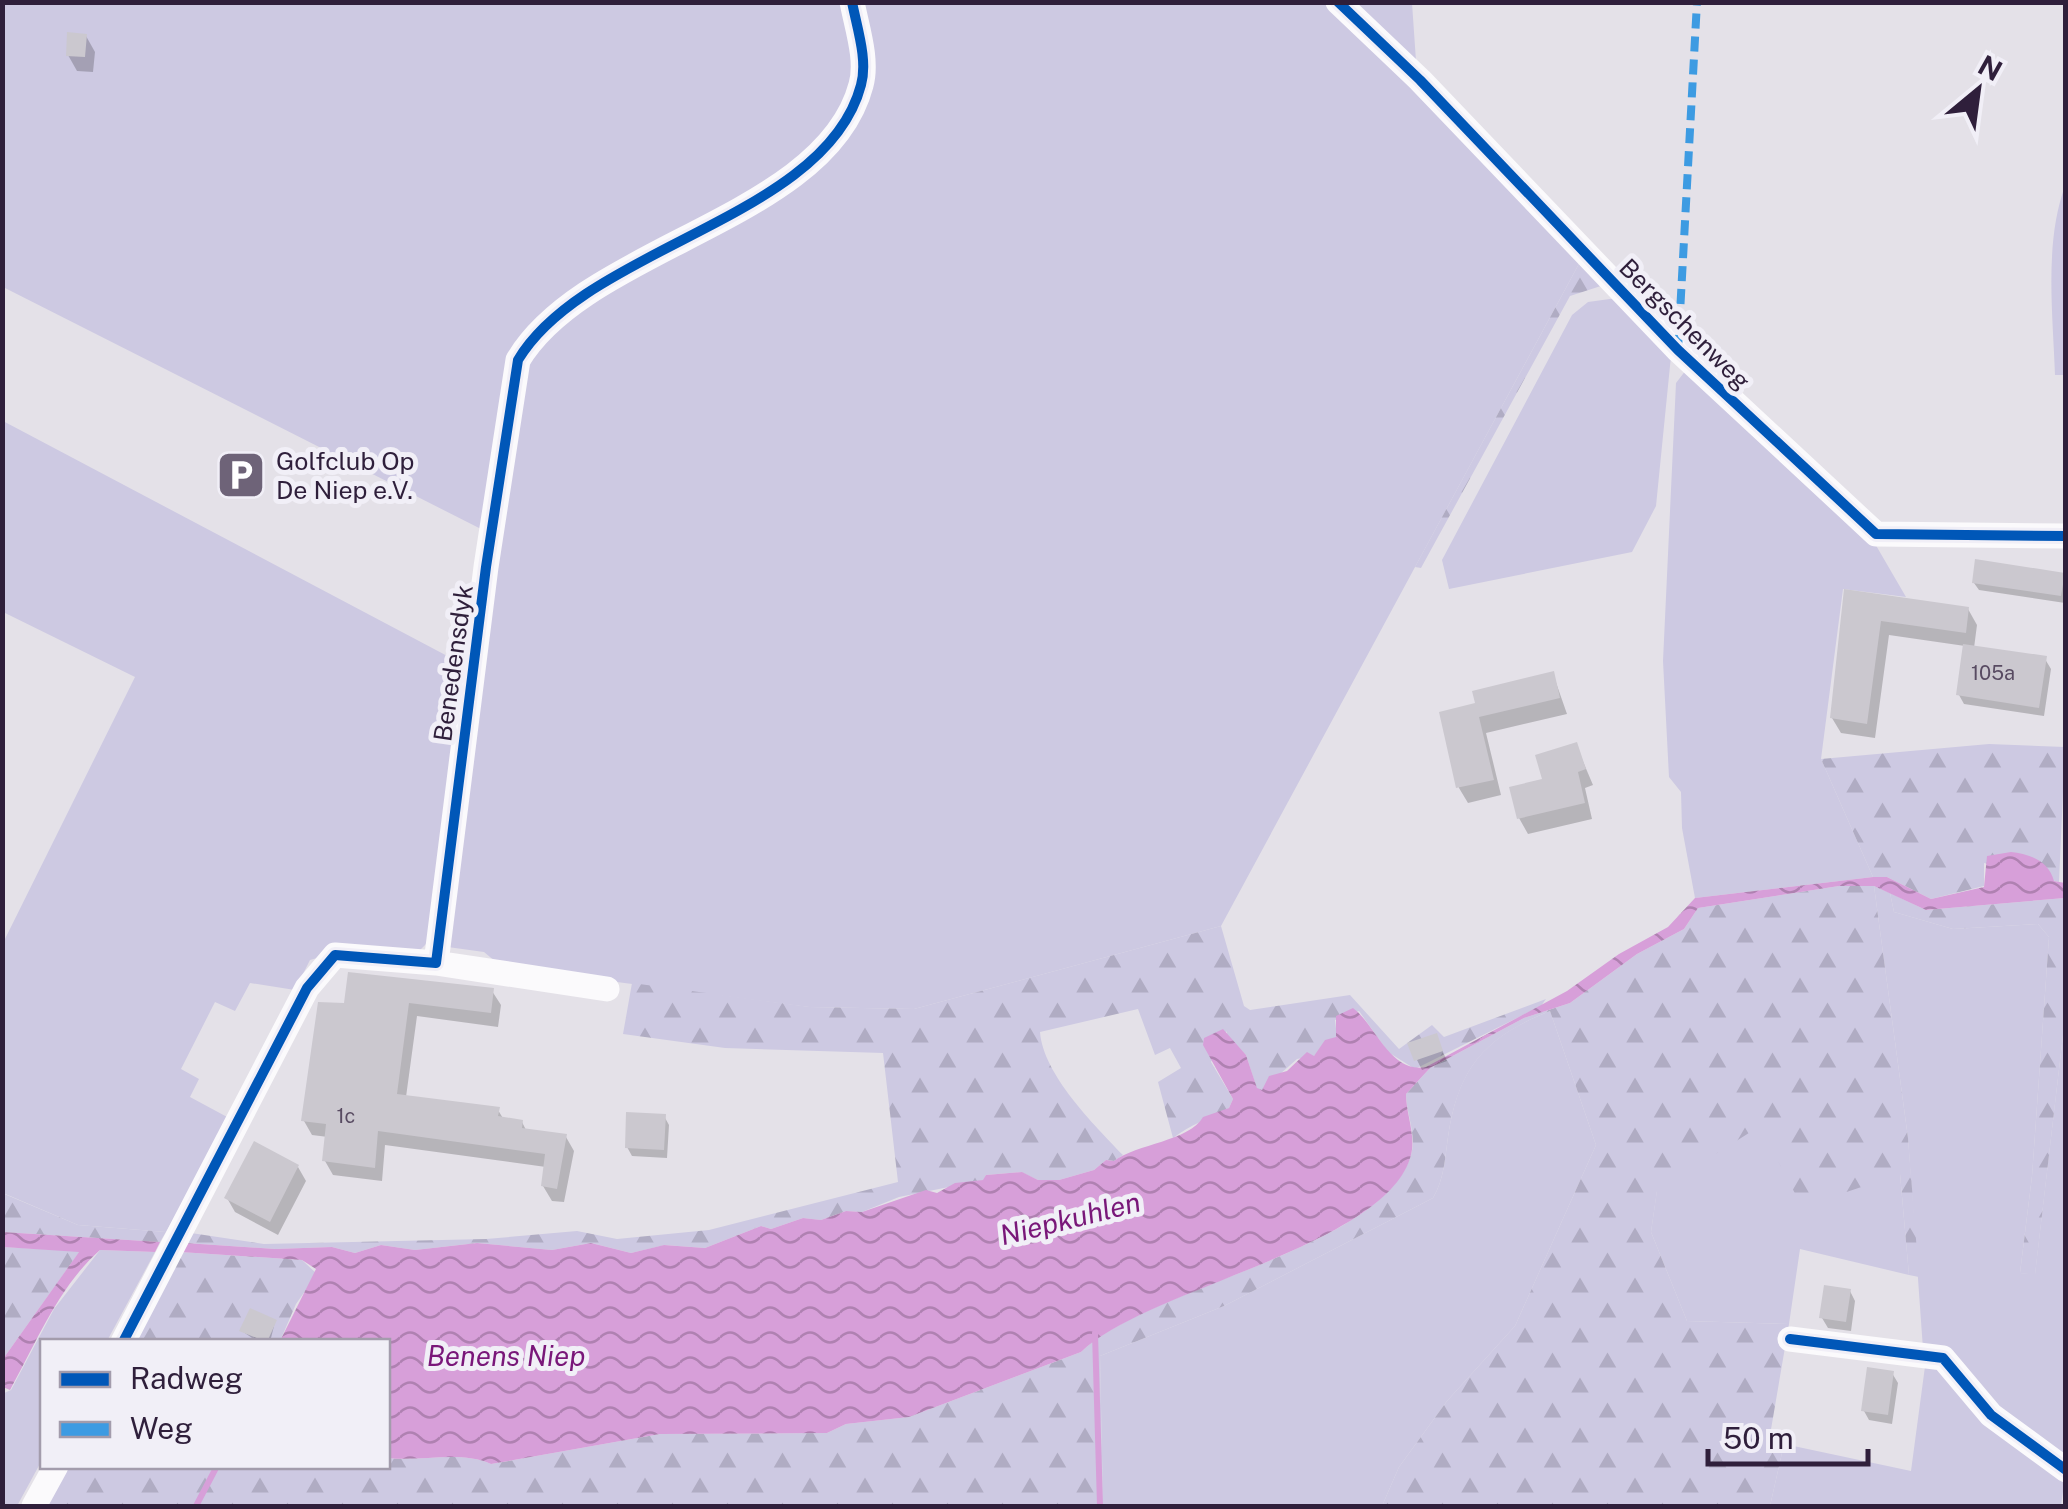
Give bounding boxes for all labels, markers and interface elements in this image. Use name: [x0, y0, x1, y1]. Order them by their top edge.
north arrow: [1928, 40, 2028, 140]
text: N: [1973, 48, 2008, 87]
street label: Bergschenweg: [1613, 252, 1757, 396]
place label: Golfclub Op De Niep e.V.: [276, 446, 414, 505]
parking icon: Golfclub Op De Niep e.V.: [215, 449, 267, 501]
street label: Benedensdyk: [427, 583, 479, 743]
house number: 105a: [1971, 661, 2015, 685]
house number: 1c: [336, 1104, 356, 1128]
water label: Niepkuhlen: [996, 1185, 1144, 1251]
legend: [40, 1339, 390, 1469]
water label: Benens Niep: [427, 1339, 585, 1372]
text: Radweg: [130, 1360, 243, 1396]
scale bar: [1708, 1404, 1868, 1466]
text: Weg: [130, 1410, 193, 1446]
text: 50 m: [1723, 1420, 1794, 1456]

